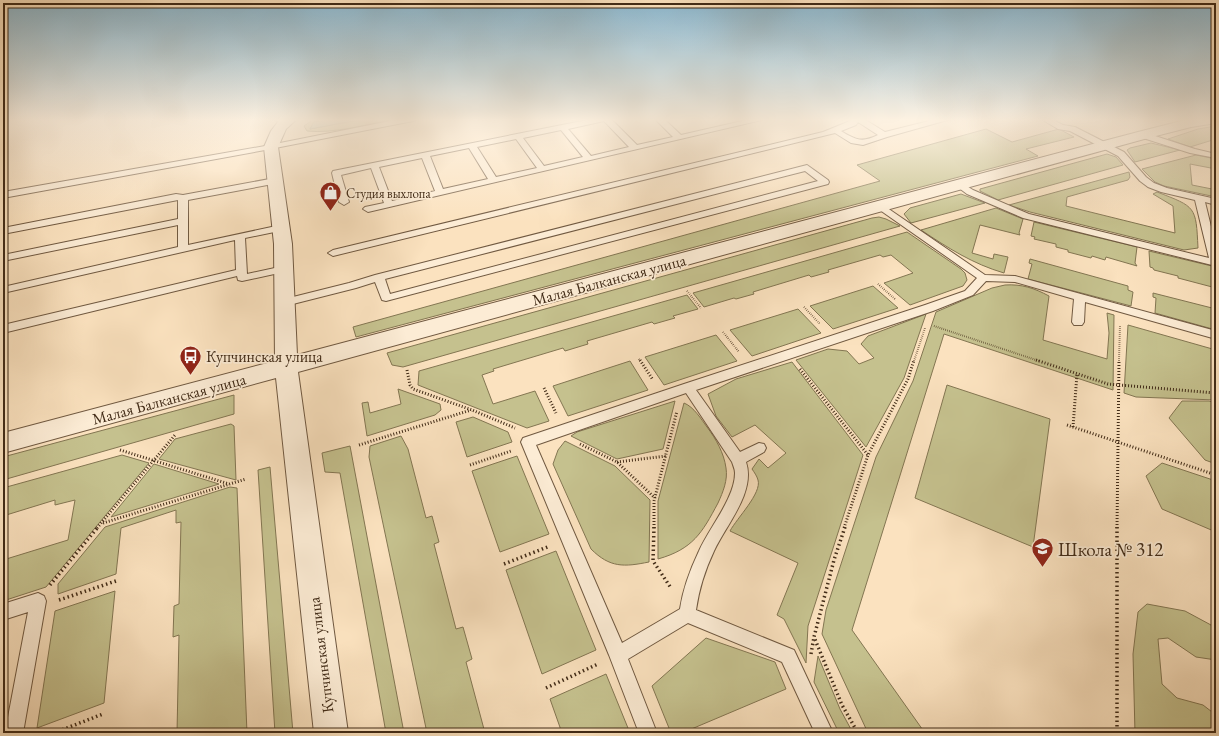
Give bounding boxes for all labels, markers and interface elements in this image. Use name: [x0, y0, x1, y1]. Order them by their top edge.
shop icon: Студия выхлопа: [318, 180, 344, 213]
place label: Студия выхлопа: [346, 185, 431, 202]
street label: Малая Балканская улица: [530, 249, 689, 311]
bus stop icon: Купчинская улица: [177, 343, 203, 376]
place label: Купчинская улица: [206, 346, 323, 367]
street label: Малая Балканская улица: [90, 368, 249, 430]
school or university icon: Школа № 312: [1030, 536, 1056, 569]
place label: Школа № 312: [1058, 537, 1163, 562]
street label: Купчинская улица: [303, 595, 339, 714]

